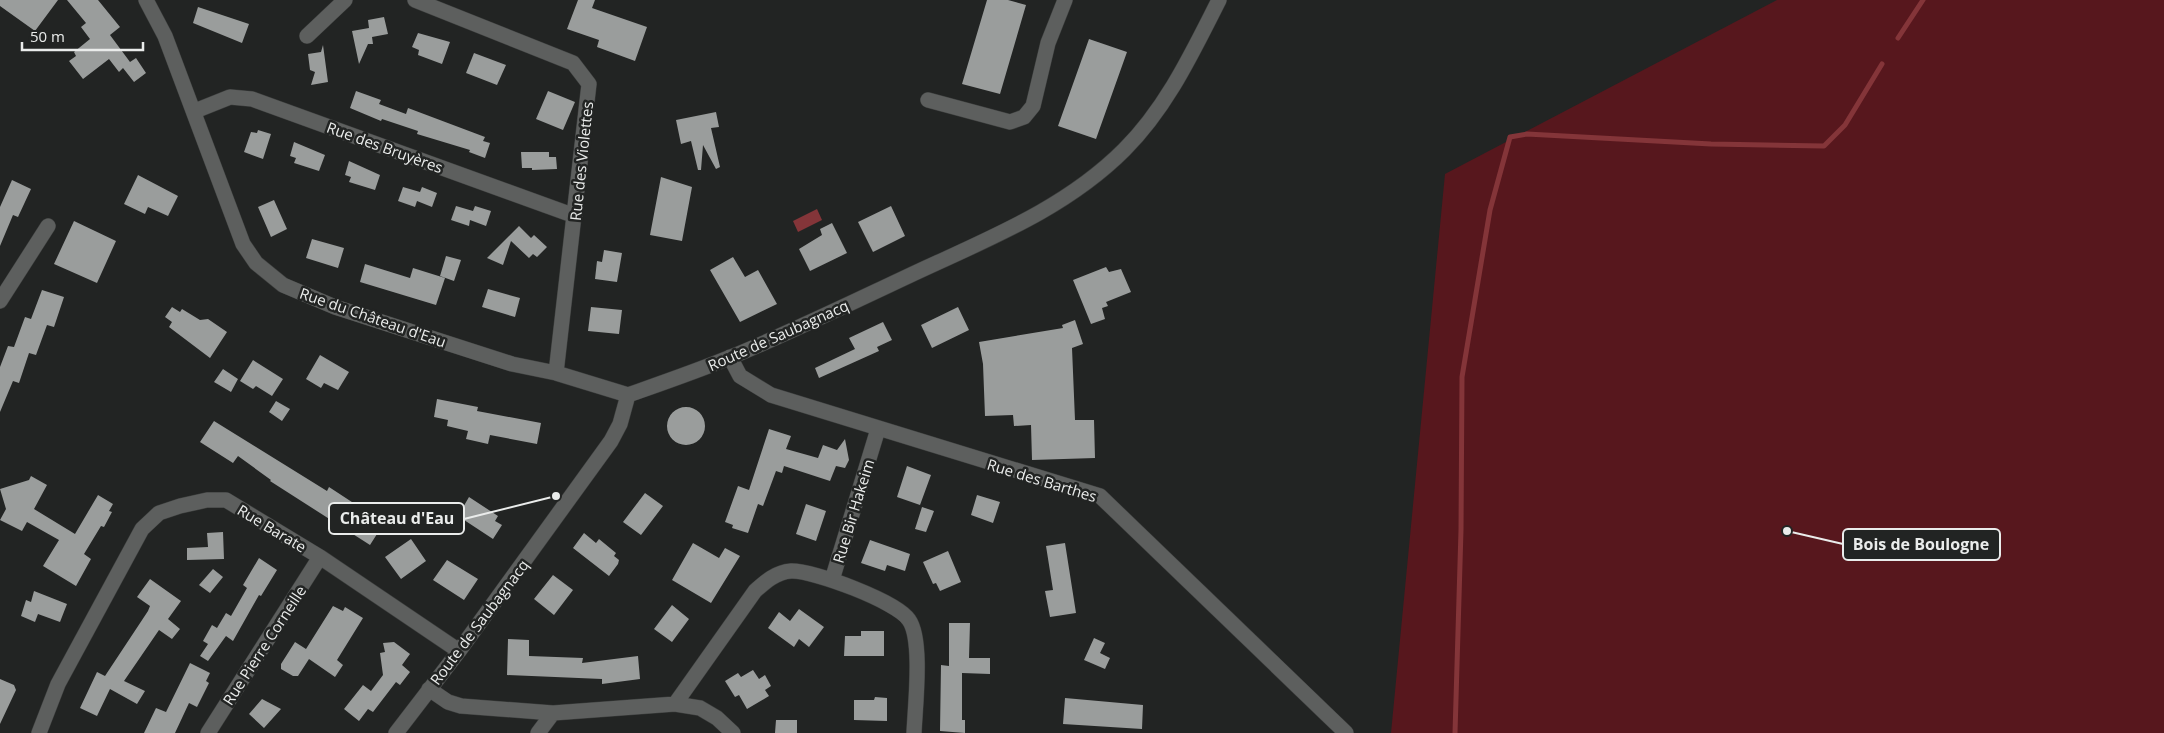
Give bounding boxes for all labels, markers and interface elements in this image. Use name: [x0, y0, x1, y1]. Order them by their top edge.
scale bar: [22, 20, 144, 52]
text: 50 m: [30, 26, 65, 46]
street label: Rue des Violettes: [565, 100, 597, 222]
street label: Rue des Bruyères: [324, 117, 446, 177]
street label: Rue du Château d'Eau: [297, 283, 449, 351]
street label: Route de Saubagnacq: [705, 295, 851, 375]
street label: Rue des Barthes: [985, 454, 1099, 506]
street label: Rue Bir Hakeim: [828, 457, 878, 565]
street label: Rue Barate: [234, 500, 310, 556]
callout: Château d'Eau: [329, 503, 464, 534]
text: Château d'Eau: [340, 507, 454, 529]
callout: Bois de Boulogne: [1843, 529, 2000, 560]
text: Bois de Boulogne: [1853, 533, 1989, 555]
street label: Route de Saubagnacq: [425, 555, 533, 689]
street label: Rue Pierre Corneille: [218, 581, 310, 709]

